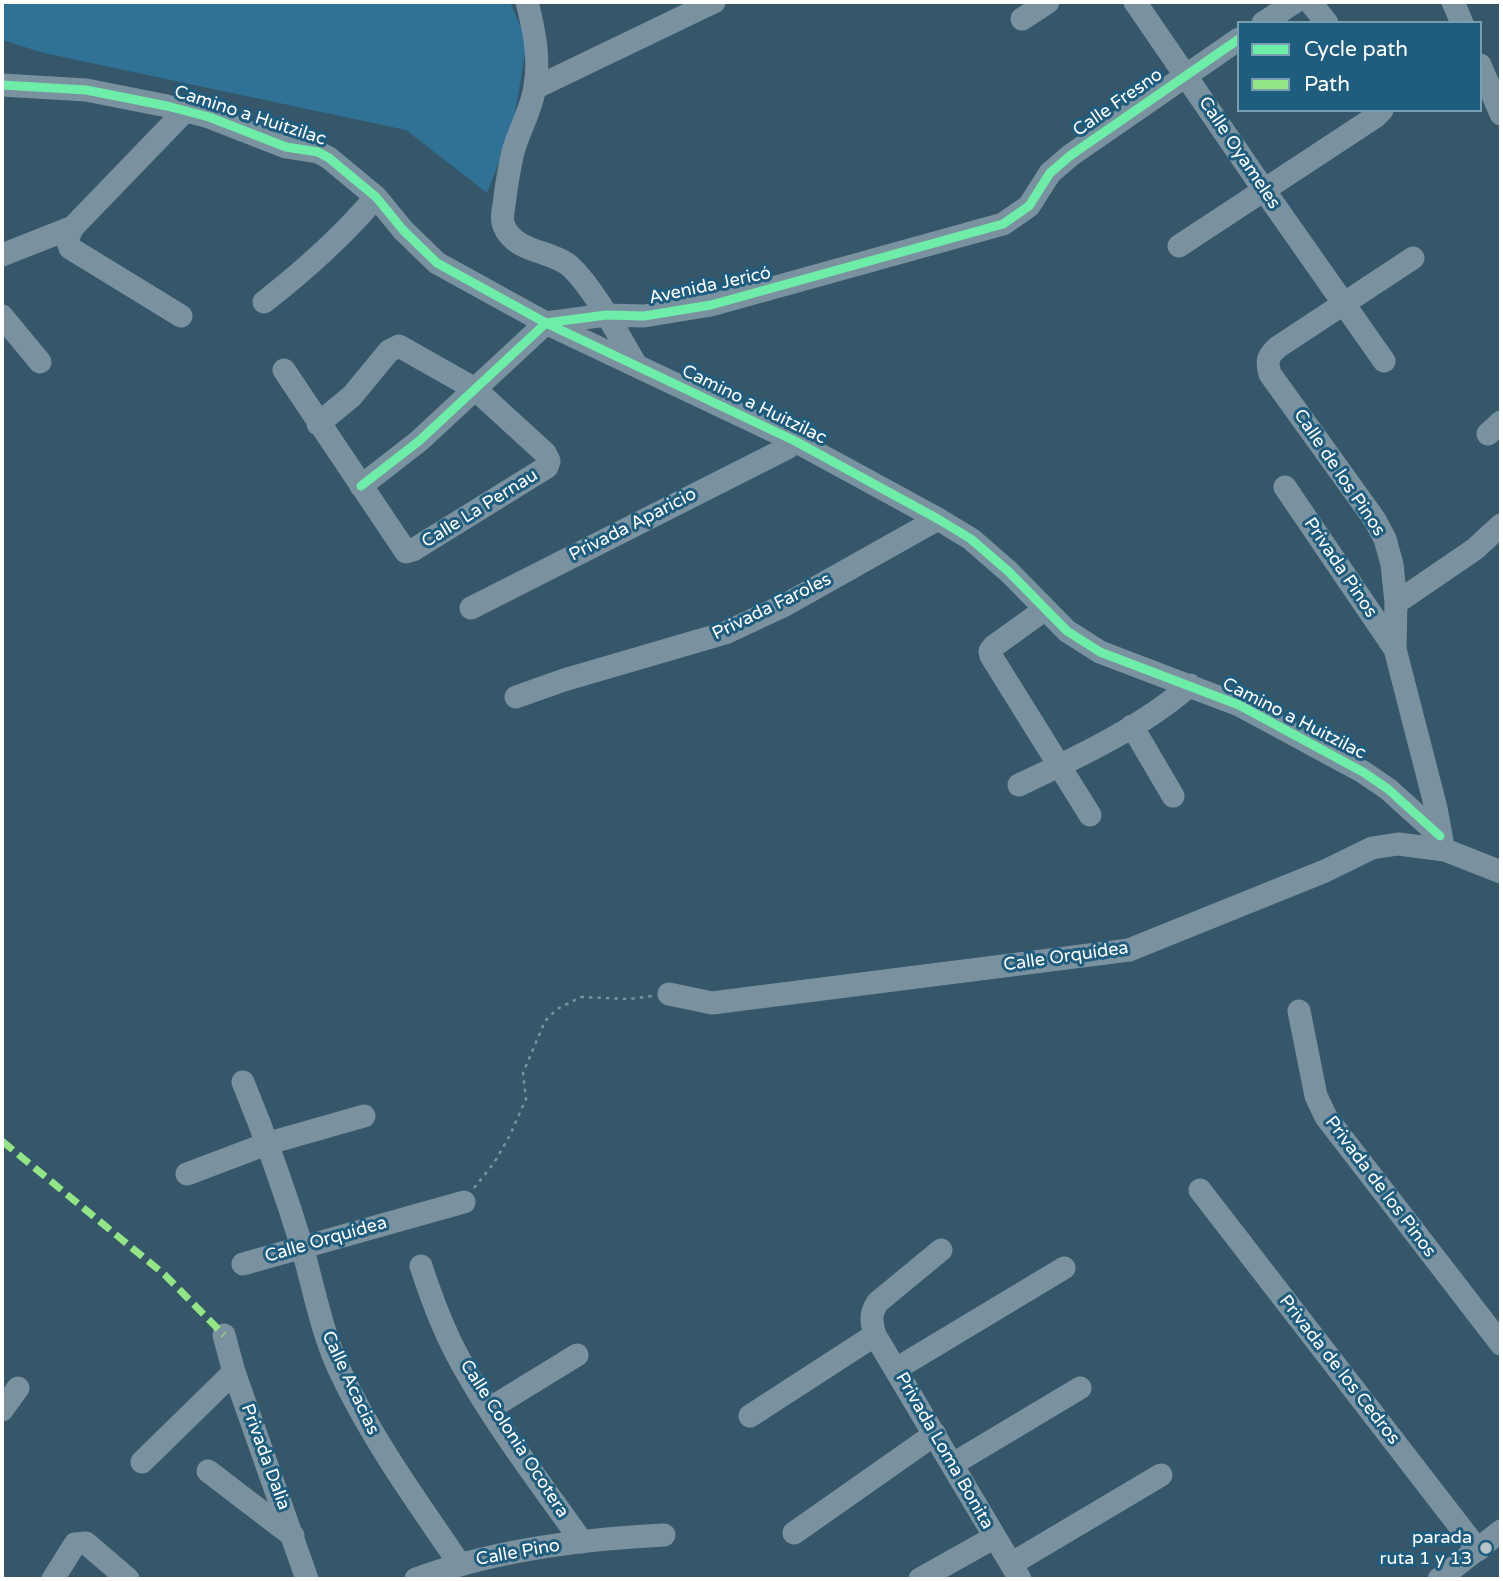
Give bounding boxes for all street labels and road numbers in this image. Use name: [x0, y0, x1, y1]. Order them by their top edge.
street label: Calle Fresno: [1069, 64, 1167, 142]
street label: Camino a Huitzilac: [171, 81, 329, 151]
street label: Calle Oyameles: [1193, 93, 1285, 213]
street label: Avenida Jericó: [647, 263, 773, 309]
street label: Camino a Huitzilac: [678, 361, 830, 449]
street label: Calle de los Pinos: [1289, 405, 1389, 541]
street label: Calle La Pernau: [418, 465, 542, 553]
street label: Privada Aparicio: [566, 484, 700, 566]
street label: Privada Pinos: [1299, 514, 1381, 622]
street label: Privada Faroles: [709, 569, 835, 645]
street label: Camino a Huitzilac: [1219, 673, 1369, 765]
street label: Calle Orquídea: [1002, 938, 1130, 976]
street label: Privada de los Pinos: [1320, 1112, 1440, 1262]
street label: Calle Orquídea: [262, 1212, 390, 1268]
street label: Privada de los Cedros: [1274, 1291, 1404, 1449]
street label: Calle Acacias: [317, 1328, 383, 1438]
street label: Calle Colonia Ocotera: [455, 1356, 573, 1522]
street label: Privada Loma Bonita: [890, 1369, 998, 1533]
street label: Privada Dalia: [236, 1401, 294, 1513]
street label: Calle Pino: [474, 1535, 562, 1571]

